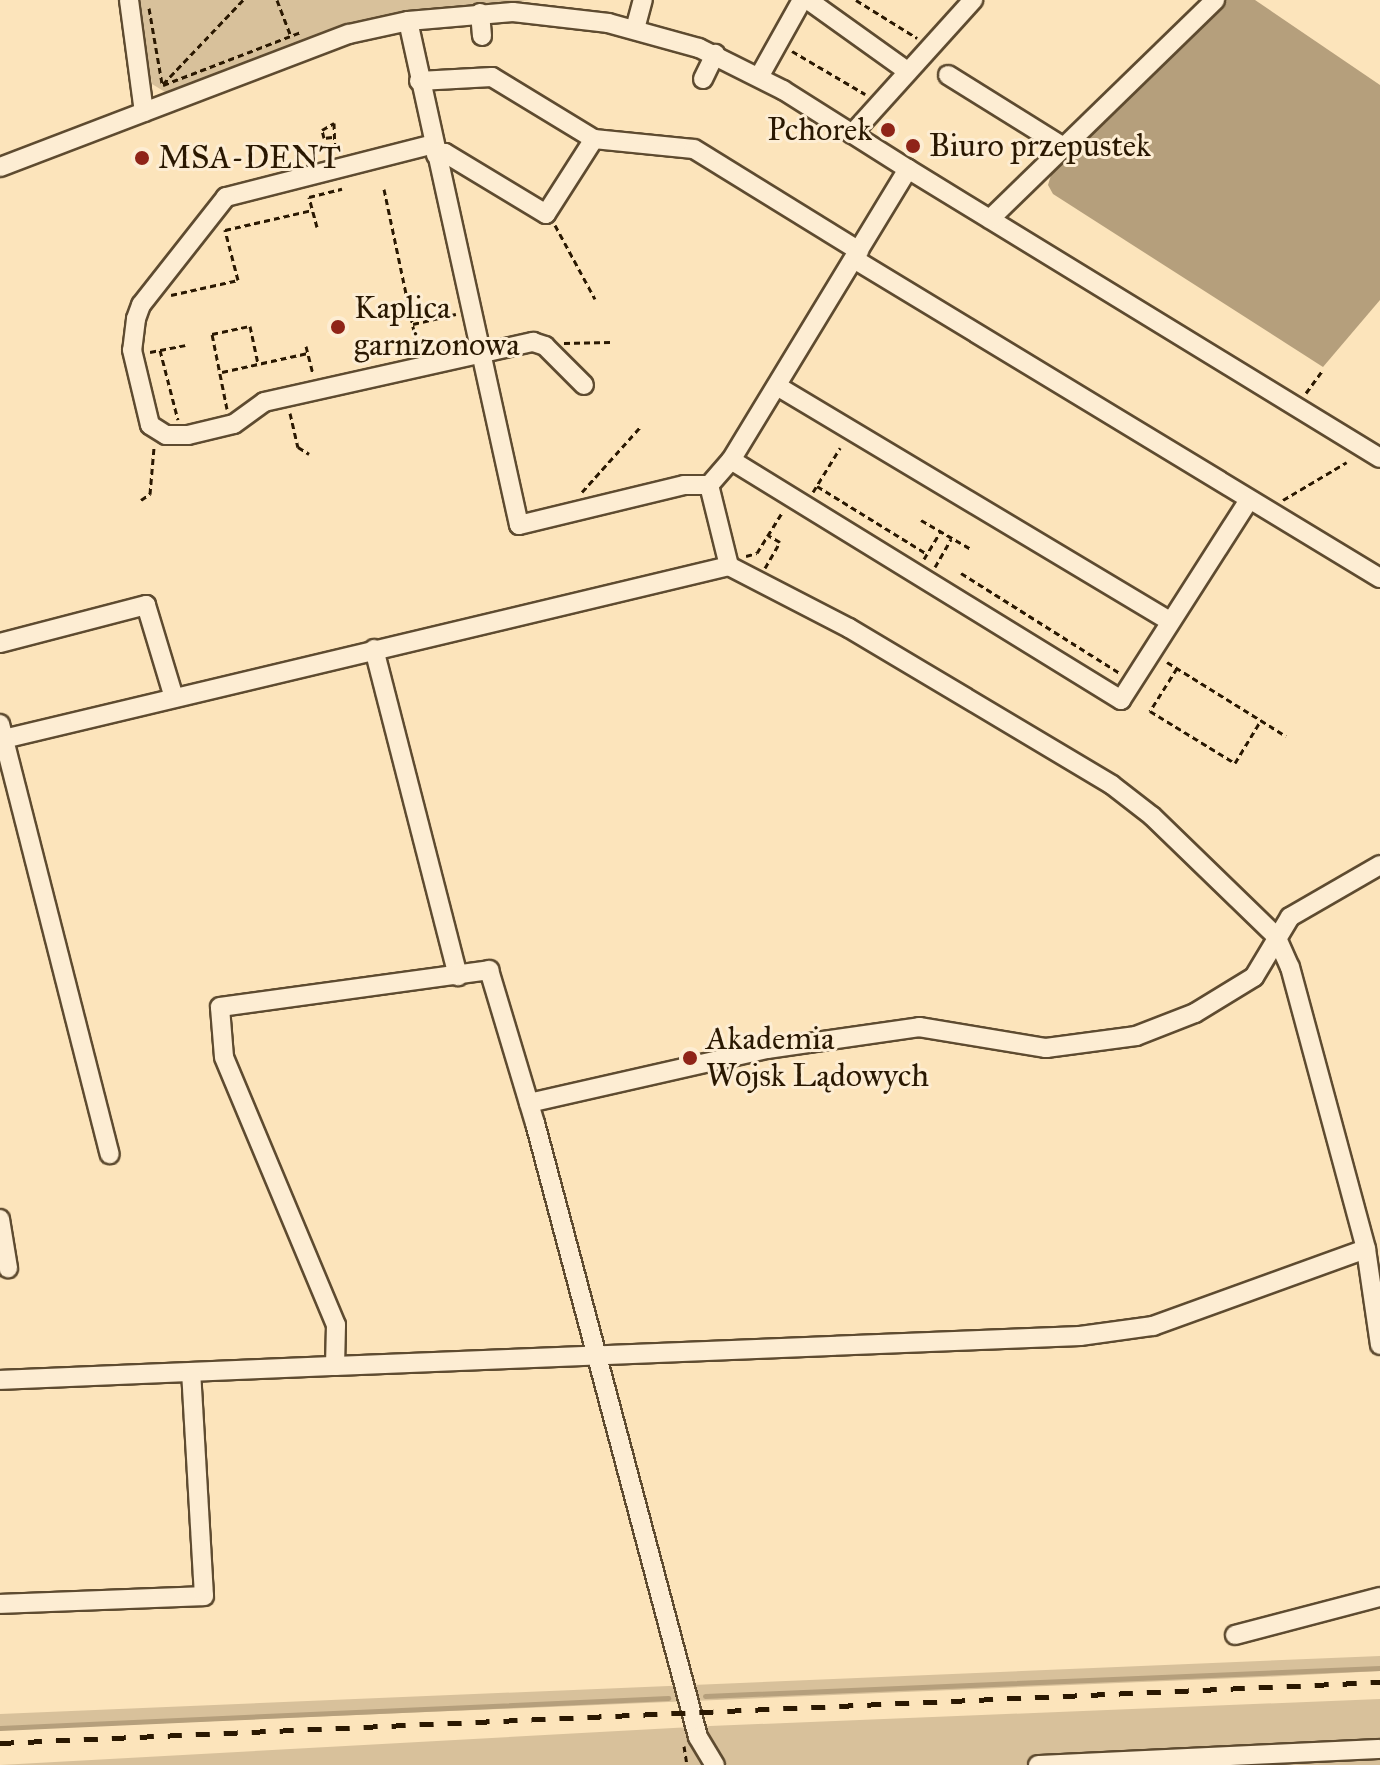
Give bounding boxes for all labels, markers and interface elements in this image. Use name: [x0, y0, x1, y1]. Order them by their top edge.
place label: Pchorek: [767, 111, 872, 149]
marker: Pchorek: [879, 121, 897, 139]
place label: Biuro przepustek: [929, 127, 1151, 165]
marker: Biuro przepustek: [904, 137, 922, 155]
place label: MSA-DENT: [158, 139, 341, 177]
marker: MSA-DENT: [133, 149, 151, 167]
place label: Kaplica garnizonowa: [354, 290, 520, 365]
marker: Kaplica garnizonowa: [329, 318, 347, 336]
place label: Akademia Wojsk Lądowych: [706, 1021, 929, 1096]
marker: Akademia Wojsk Lądowych: [681, 1049, 699, 1067]

